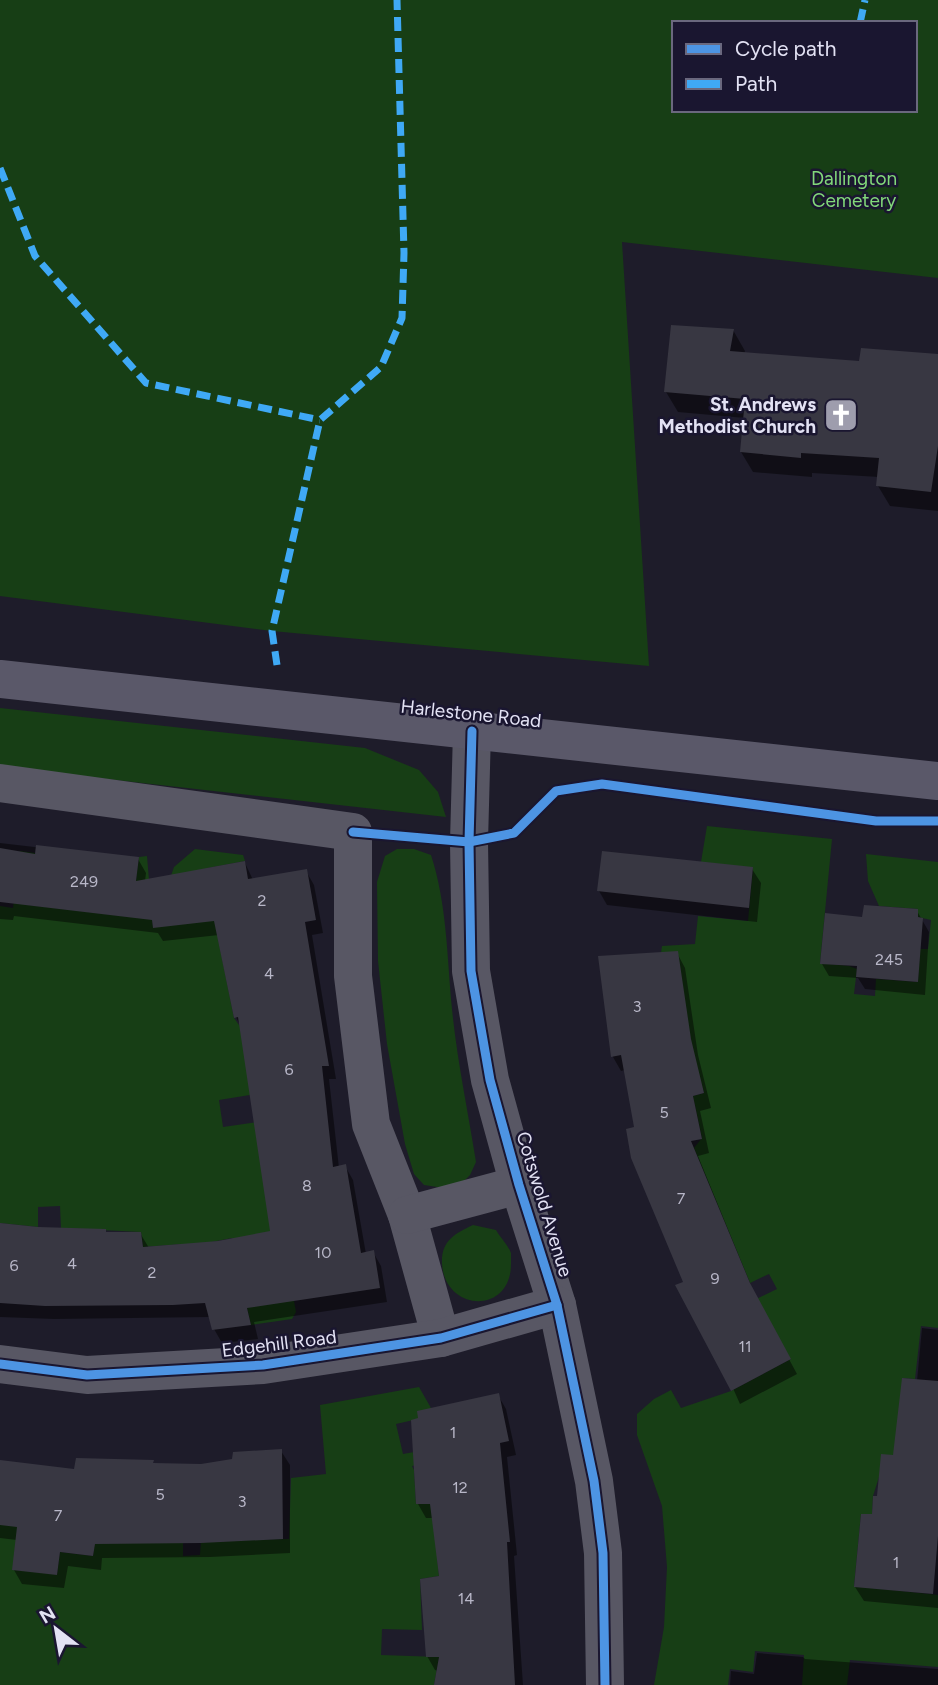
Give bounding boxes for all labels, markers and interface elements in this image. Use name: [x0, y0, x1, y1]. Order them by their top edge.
legend: [672, 21, 917, 112]
text: Cycle path: [735, 36, 836, 61]
text: Path: [735, 71, 777, 96]
park label: Dallington Cemetery: [811, 167, 897, 212]
place label: St. Andrews Methodist Church: [659, 393, 816, 438]
church icon: St. Andrews Methodist Church: [822, 396, 860, 434]
street label: Harlestone Road: [399, 695, 542, 732]
house number: 249: [70, 872, 98, 891]
house number: 2: [258, 891, 266, 910]
house number: 245: [875, 950, 903, 969]
house number: 4: [264, 964, 274, 983]
house number: 3: [633, 997, 641, 1016]
house number: 6: [284, 1060, 294, 1079]
house number: 5: [659, 1103, 669, 1122]
street label: Cotswold Avenue: [511, 1129, 578, 1280]
house number: 8: [302, 1176, 312, 1195]
house number: 7: [677, 1189, 686, 1208]
house number: 10: [315, 1243, 331, 1262]
house number: 4: [67, 1254, 77, 1273]
house number: 6: [9, 1256, 19, 1275]
house number: 2: [148, 1263, 156, 1282]
house number: 9: [710, 1269, 720, 1288]
street label: Edgehill Road: [220, 1325, 338, 1362]
house number: 11: [738, 1337, 752, 1356]
house number: 1: [450, 1423, 456, 1442]
house number: 12: [452, 1478, 468, 1497]
house number: 5: [155, 1485, 165, 1504]
house number: 3: [238, 1492, 246, 1511]
house number: 7: [54, 1506, 63, 1525]
house number: 1: [893, 1553, 899, 1572]
house number: 14: [458, 1589, 474, 1608]
north arrow: [21, 1594, 91, 1664]
text: N: [35, 1601, 60, 1628]

